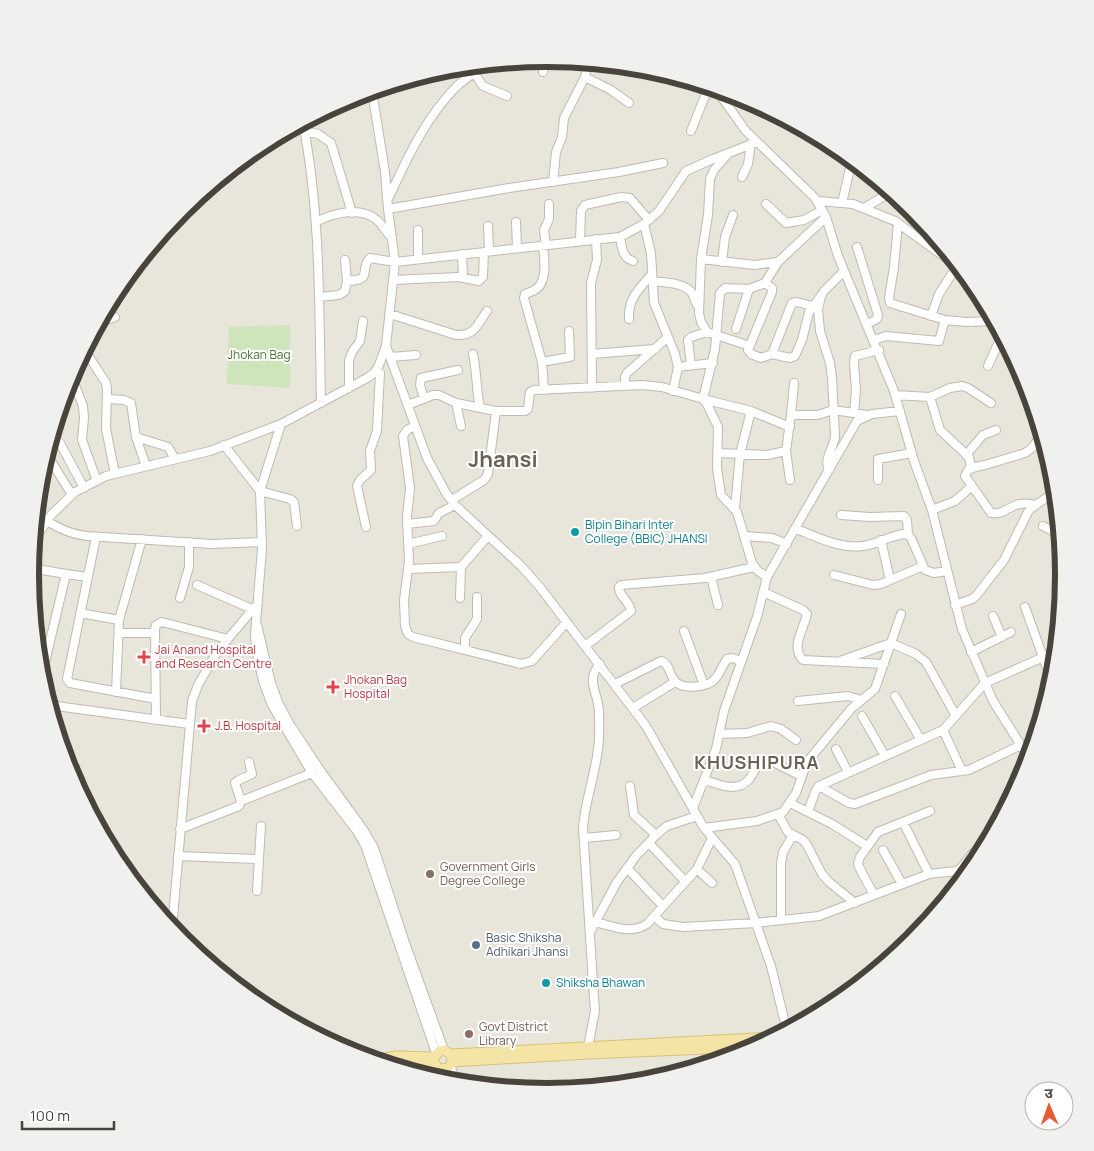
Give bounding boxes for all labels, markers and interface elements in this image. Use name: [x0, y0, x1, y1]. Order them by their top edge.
park label: Jhokan Bag: [227, 346, 291, 363]
district label: Jhansi: [468, 444, 538, 474]
place label: Bipin Bihari Inter College (BBIC) JHANSI: [585, 516, 708, 547]
marker: Bipin Bihari Inter College (BBIC) JHANSI: [569, 526, 581, 538]
place label: Jai Anand Hospital and Research Centre: [155, 641, 272, 672]
marker: Jai Anand Hospital and Research Centre: [137, 650, 151, 664]
place label: Jhokan Bag Hospital: [344, 671, 407, 702]
marker: Jhokan Bag Hospital: [326, 680, 340, 694]
place label: J.B. Hospital: [215, 717, 281, 734]
marker: J.B. Hospital: [197, 719, 211, 733]
district label: KHUSHIPURA: [694, 750, 820, 774]
place label: Government Girls Degree College: [440, 858, 536, 889]
marker: Government Girls Degree College: [424, 868, 436, 880]
place label: Basic Shiksha Adhikari Jhansi: [486, 929, 568, 960]
marker: Basic Shiksha Adhikari Jhansi: [470, 939, 482, 951]
place label: Shiksha Bhawan: [556, 974, 645, 991]
marker: Shiksha Bhawan: [540, 977, 552, 989]
place label: Govt District Library: [479, 1018, 548, 1049]
marker: Govt District Library: [463, 1028, 475, 1040]
north arrow: [1024, 1081, 1074, 1131]
text: उ: [1044, 1083, 1054, 1102]
scale bar: [22, 1098, 115, 1130]
text: 100 m: [30, 1105, 70, 1126]

